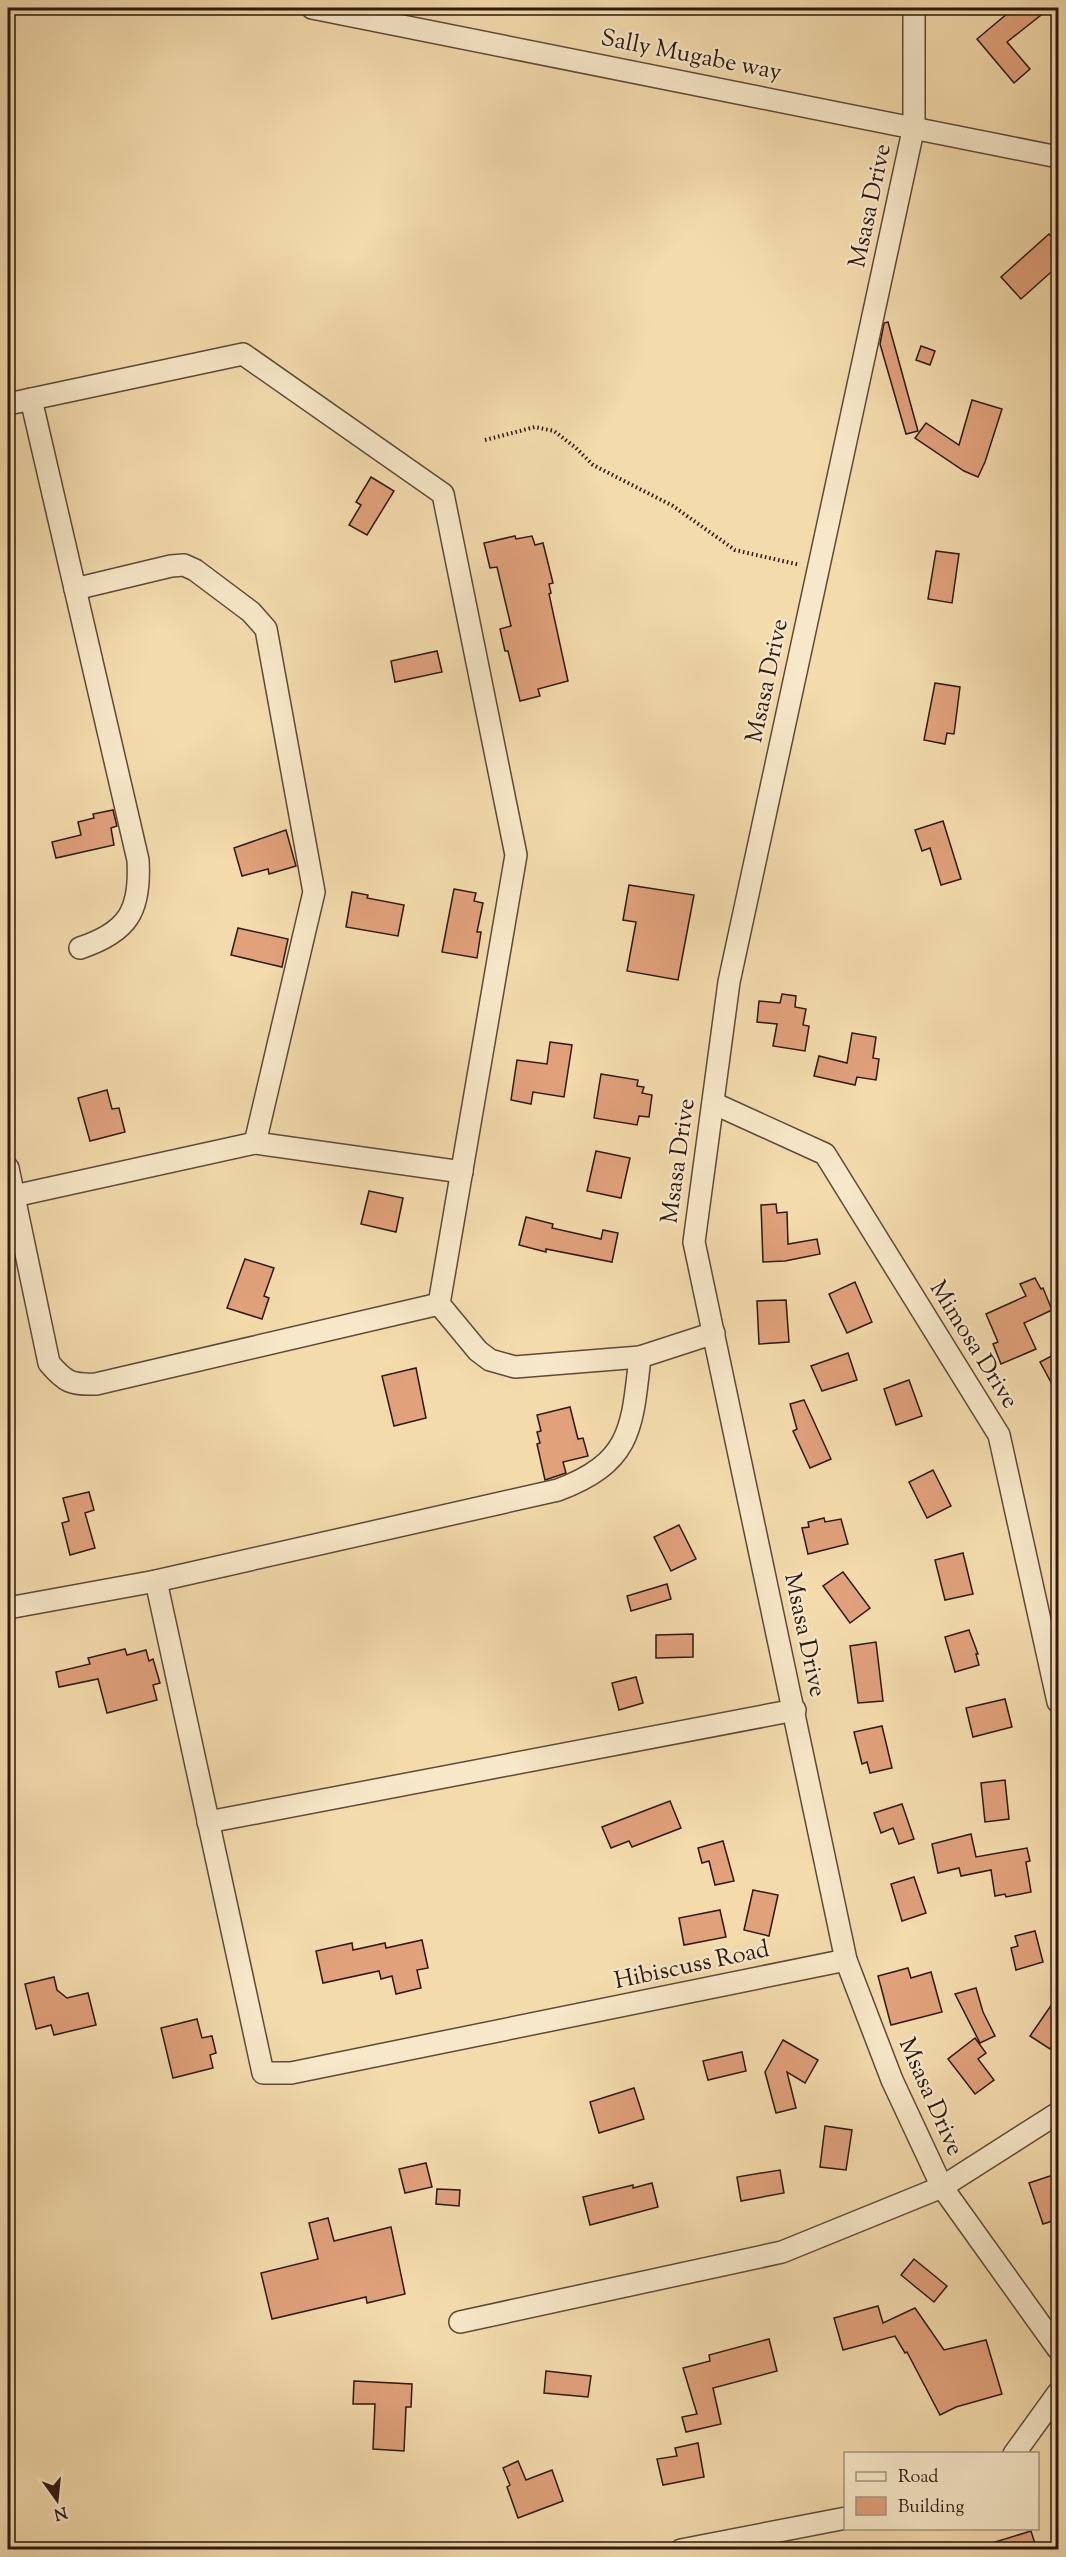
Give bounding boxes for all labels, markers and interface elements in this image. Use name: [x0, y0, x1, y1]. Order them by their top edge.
street label: Sally Mugabe way: [598, 22, 784, 90]
street label: Msasa Drive: [841, 141, 901, 271]
street label: Msasa Drive: [738, 616, 798, 746]
street label: Msasa Drive: [653, 1096, 705, 1226]
street label: Mimosa Drive: [920, 1275, 1026, 1415]
street label: Msasa Drive: [774, 1570, 834, 1700]
street label: Hibiscuss Road: [611, 1933, 773, 1999]
street label: Msasa Drive: [889, 2033, 971, 2161]
legend: [844, 2452, 1039, 2530]
text: Road: [898, 2465, 938, 2491]
north arrow: [27, 2470, 87, 2530]
text: Building: [898, 2495, 964, 2521]
text: N: [51, 2499, 69, 2525]

